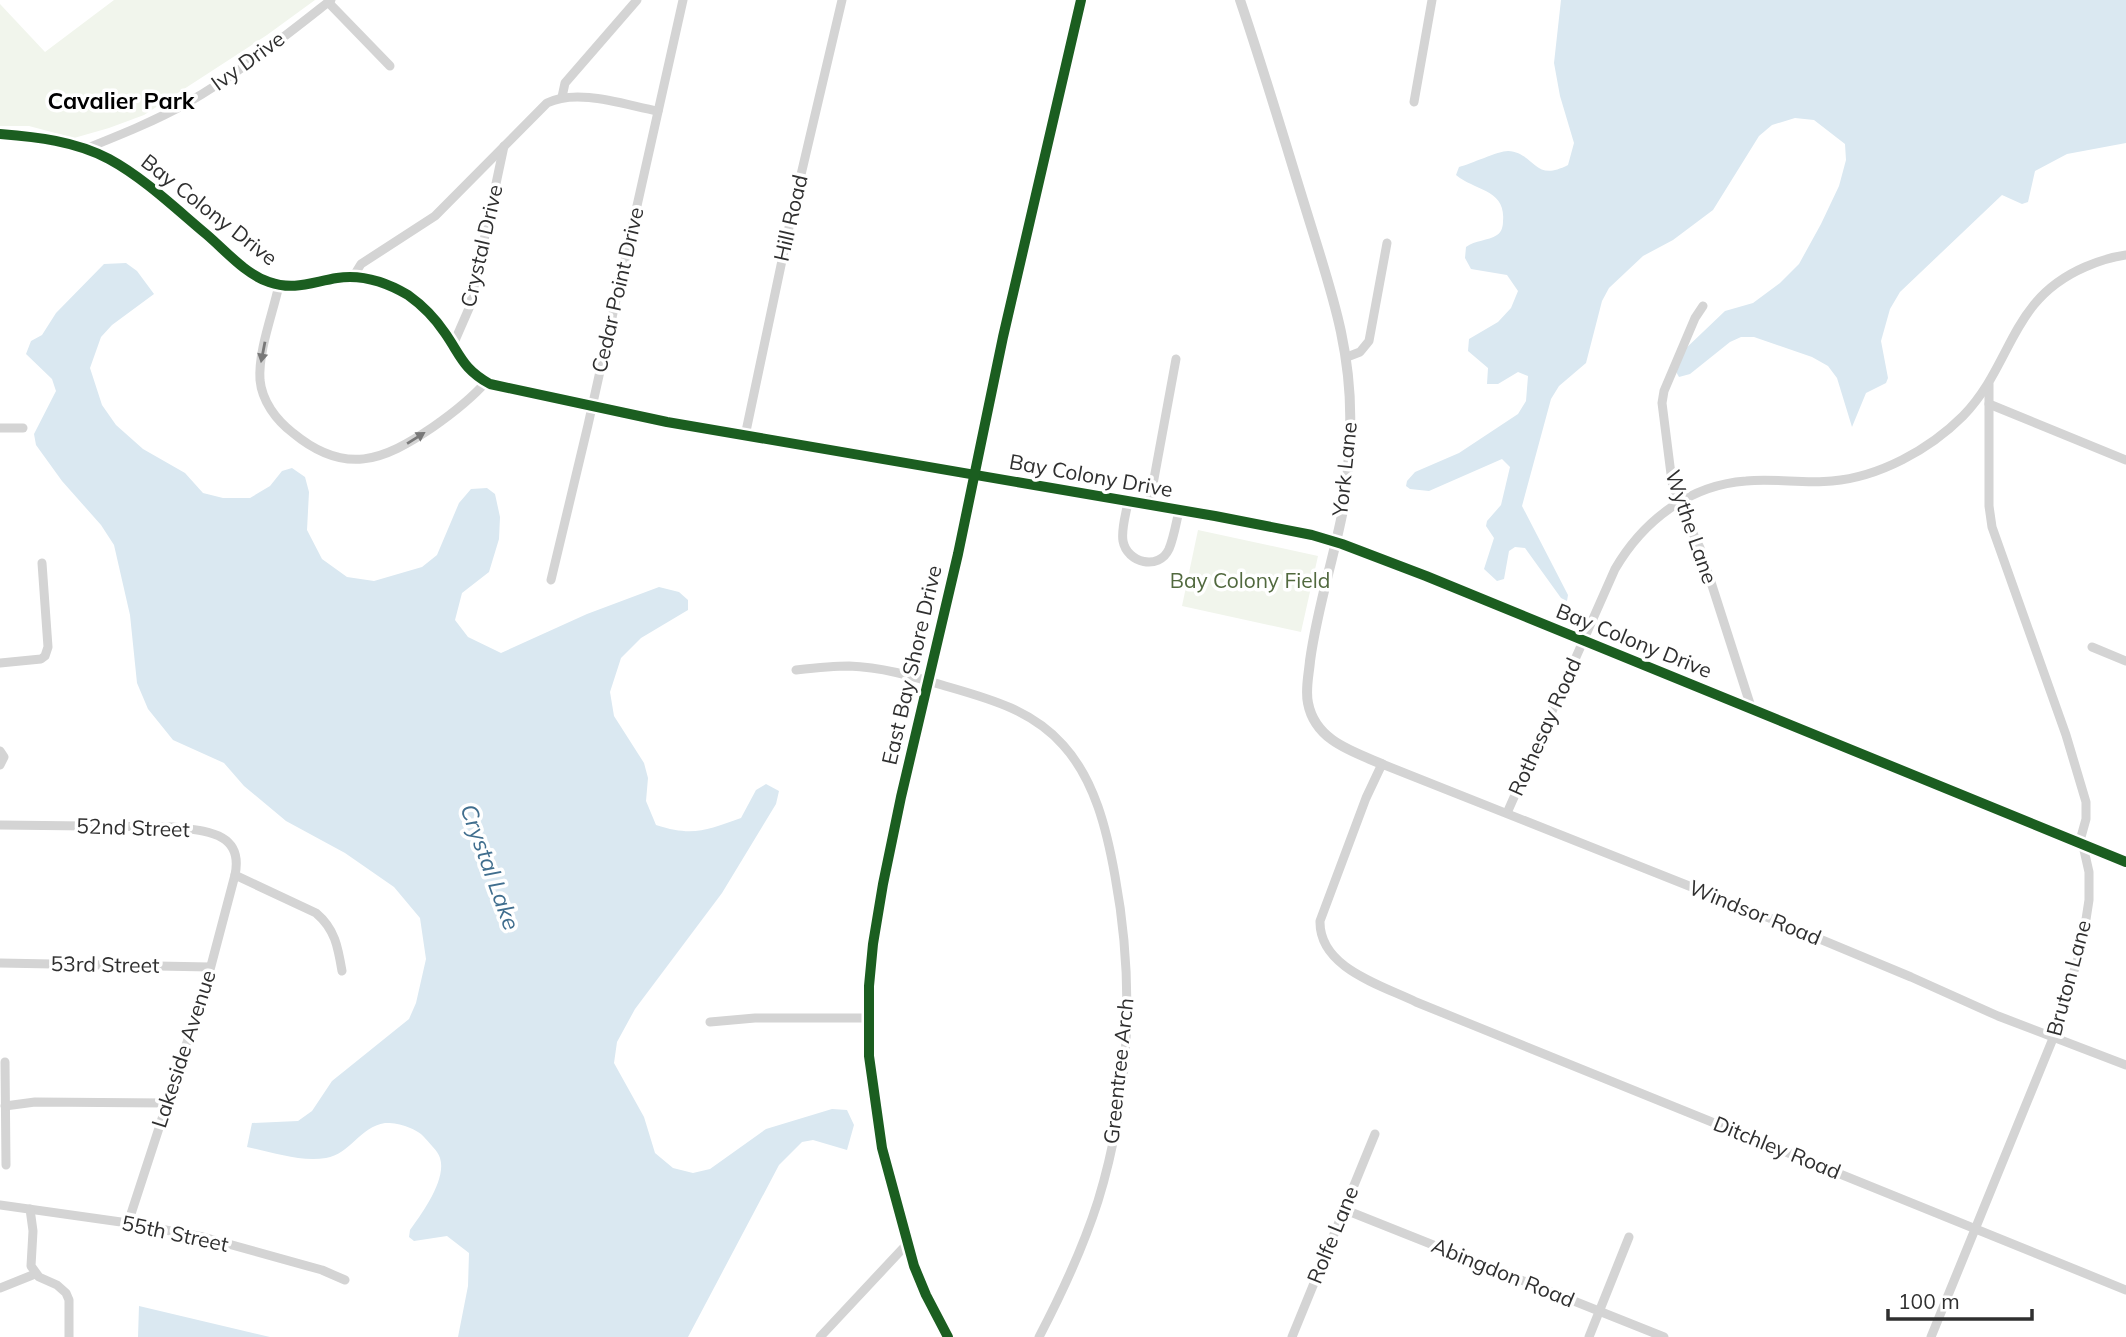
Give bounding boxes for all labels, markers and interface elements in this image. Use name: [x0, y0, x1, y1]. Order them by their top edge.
street label: Ivy Drive: [206, 25, 289, 95]
district label: Cavalier Park: [48, 86, 196, 115]
street label: Bay Colony Drive: [136, 148, 283, 270]
street label: Hill Road: [767, 172, 813, 264]
street label: Crystal Drive: [454, 182, 508, 310]
street label: Cedar Point Drive: [585, 204, 649, 375]
one-way arrow: [258, 341, 269, 363]
street label: York Lane: [1326, 420, 1362, 518]
one-way arrow: [406, 432, 425, 445]
street label: Bay Colony Drive: [1007, 448, 1175, 502]
street label: Wythe Lane: [1660, 466, 1724, 587]
street label: East Bay Shore Drive: [875, 563, 947, 767]
park label: Bay Colony Field: [1170, 567, 1330, 593]
street label: Bay Colony Drive: [1553, 597, 1716, 683]
street label: Rothesay Road: [1502, 654, 1586, 800]
water label: Crystal Lake: [454, 800, 527, 934]
street label: 52nd Street: [76, 812, 190, 842]
street label: Windsor Road: [1685, 874, 1825, 950]
street label: Bruton Lane: [2040, 917, 2096, 1038]
street label: 53rd Street: [50, 950, 160, 978]
street label: Lakeside Avenue: [145, 967, 221, 1131]
street label: Greentree Arch: [1097, 997, 1139, 1145]
street label: Ditchley Road: [1710, 1110, 1845, 1184]
street label: Rolfe Lane: [1301, 1182, 1363, 1287]
street label: 55th Street: [119, 1209, 231, 1257]
street label: Abingdon Road: [1428, 1232, 1579, 1313]
scale bar: [1888, 1278, 2032, 1322]
text: 100 m: [1898, 1288, 1960, 1314]

